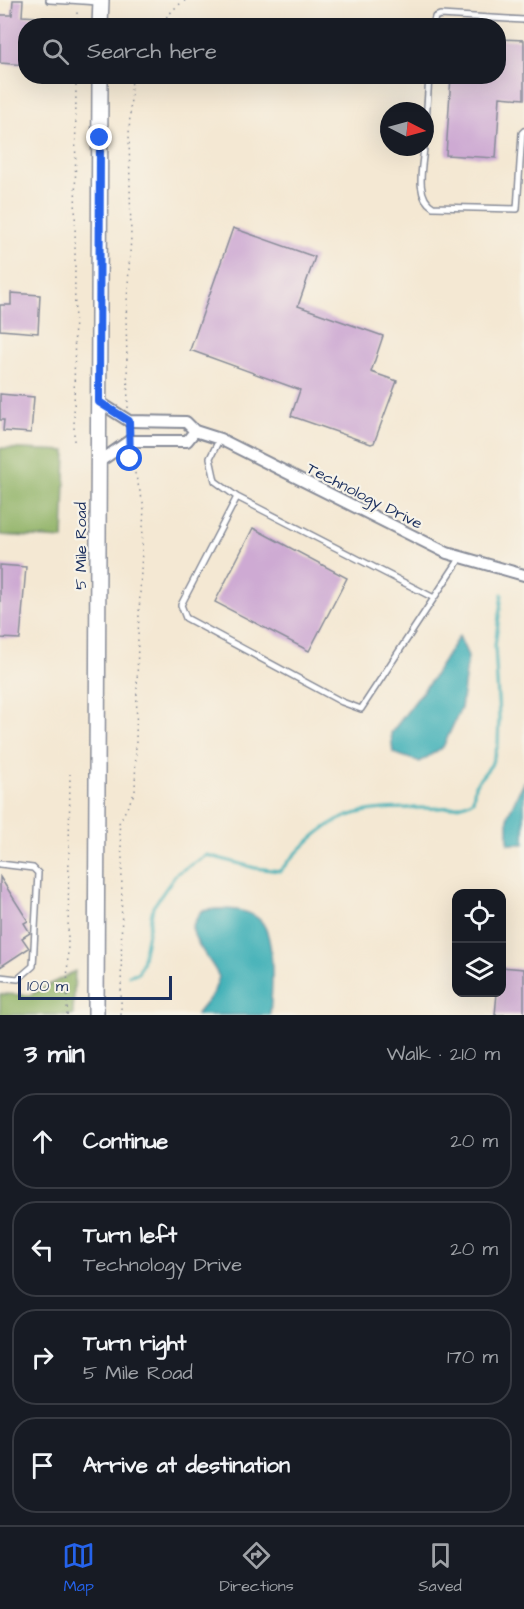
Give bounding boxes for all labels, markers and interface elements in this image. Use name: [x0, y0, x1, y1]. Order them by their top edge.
search box: [18, 18, 506, 84]
icon: search: [39, 35, 72, 68]
text: Search here: [87, 36, 217, 67]
north arrow: [380, 102, 434, 156]
route end: [86, 124, 112, 150]
route start: [116, 445, 142, 471]
street label: Technology Drive: [302, 457, 427, 536]
street label: 5 Mile Road: [70, 502, 92, 590]
map controls: [452, 889, 506, 997]
button: locate: [452, 889, 506, 943]
button: layers: [452, 943, 506, 997]
scale bar: [18, 973, 172, 1001]
text: 100 m: [27, 975, 68, 997]
text: 3 min: [24, 1036, 85, 1072]
text: Walk · 210 m: [387, 1040, 500, 1068]
icon: ahead: [26, 1125, 59, 1158]
text: Continue: [83, 1126, 168, 1157]
text: 20 m: [450, 1127, 498, 1155]
text: Turn left: [83, 1220, 177, 1251]
icon: left: [26, 1233, 59, 1266]
text: 20 m: [450, 1235, 498, 1263]
text: Technology Drive: [83, 1251, 242, 1279]
text: Turn right: [83, 1328, 186, 1359]
icon: right: [26, 1341, 59, 1374]
text: 170 m: [447, 1343, 498, 1371]
text: 5 Mile Road: [83, 1359, 193, 1387]
icon: arrive: [26, 1449, 59, 1482]
text: Arrive at destination: [83, 1450, 290, 1481]
tab: Map: [62, 1539, 95, 1597]
tab: Directions: [220, 1539, 294, 1597]
tab: Saved: [418, 1539, 462, 1597]

